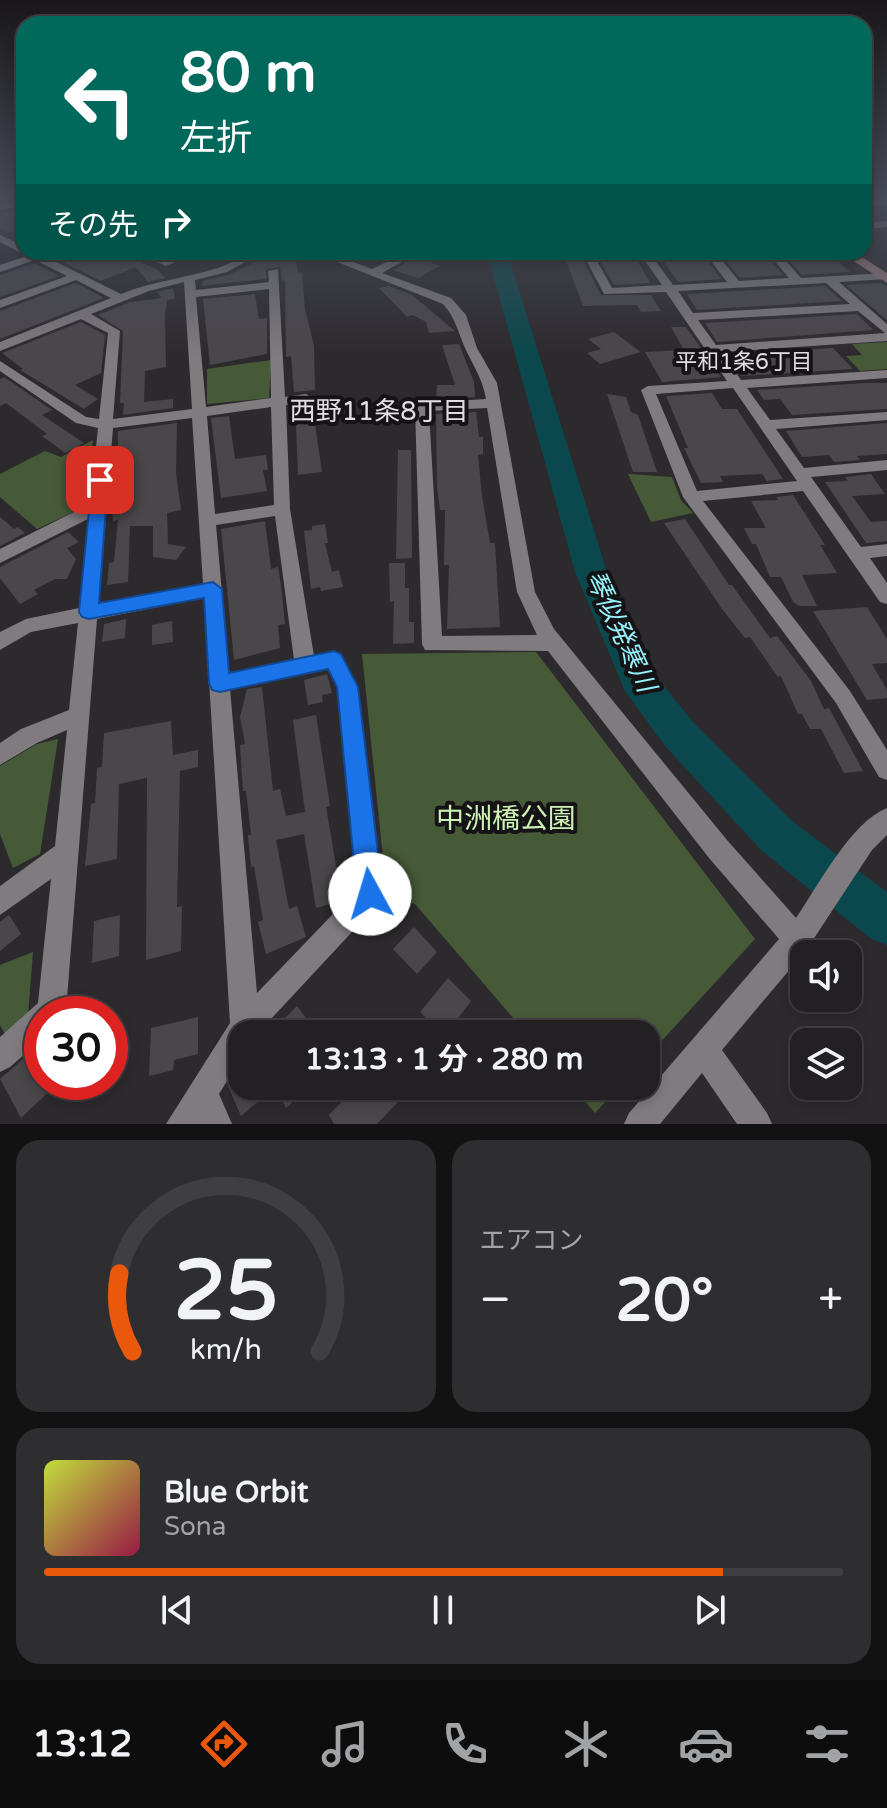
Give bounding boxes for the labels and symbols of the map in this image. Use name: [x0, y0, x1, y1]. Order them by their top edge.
district label: 平和1条6丁目: [675, 349, 813, 375]
district label: 西野11条8丁目: [290, 396, 468, 427]
pin: [66, 446, 134, 514]
water label: 琴似発寒川: [579, 566, 663, 699]
park label: 中洲橋公園: [436, 802, 576, 836]
position arrow: [328, 852, 412, 936]
speed limit sign: 30: [24, 996, 128, 1100]

